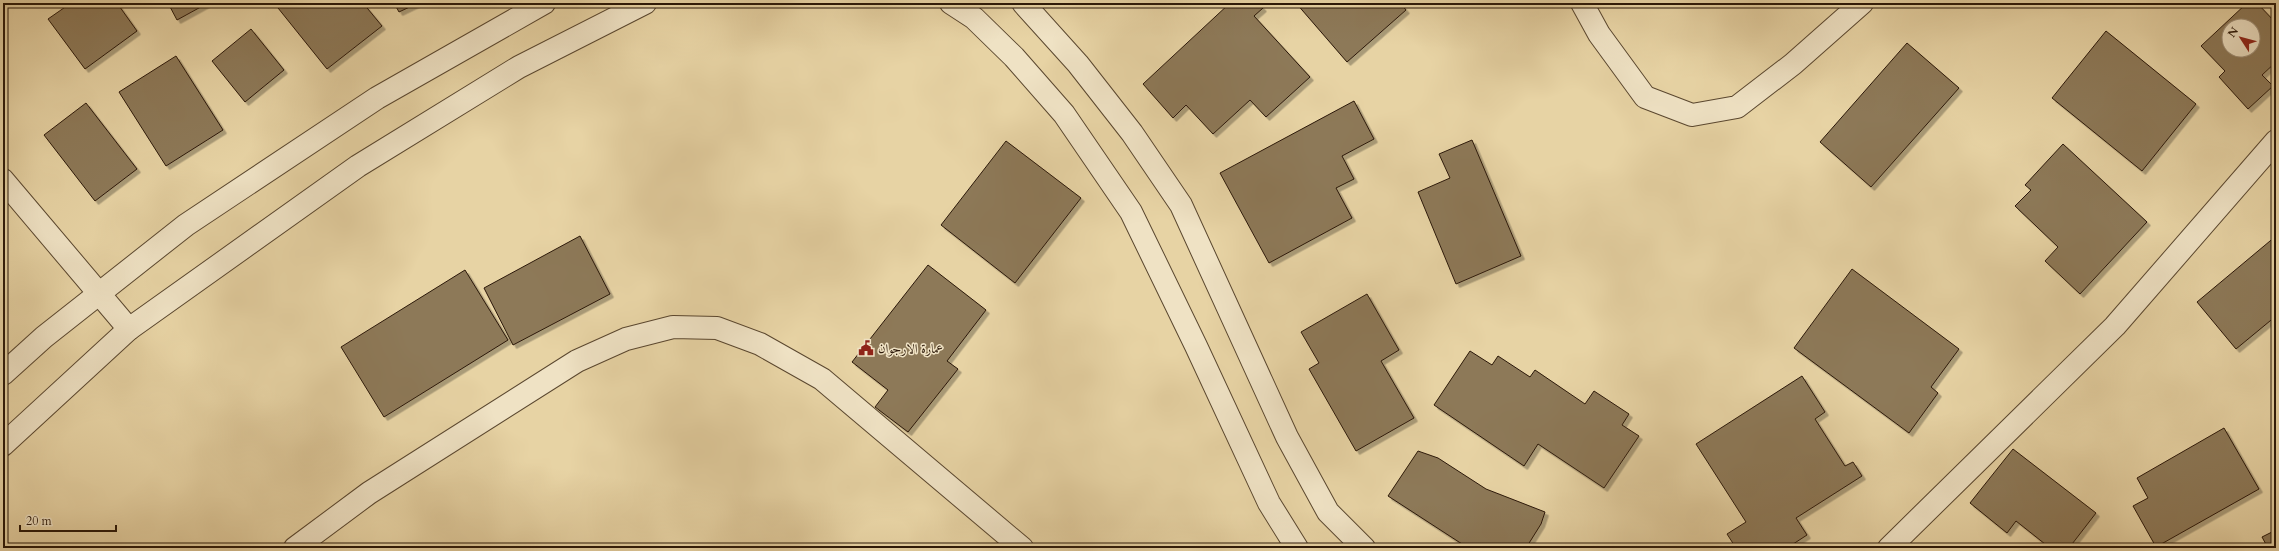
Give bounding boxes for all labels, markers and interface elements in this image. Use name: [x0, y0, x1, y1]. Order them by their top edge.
north arrow: [2221, 18, 2261, 58]
text: N: [2224, 24, 2242, 41]
public building icon: عمارة الارجوان: [857, 339, 875, 357]
place label: عمارة الارجوان: [878, 340, 943, 358]
scale bar: [20, 507, 116, 533]
text: 20 m: [26, 513, 53, 529]

